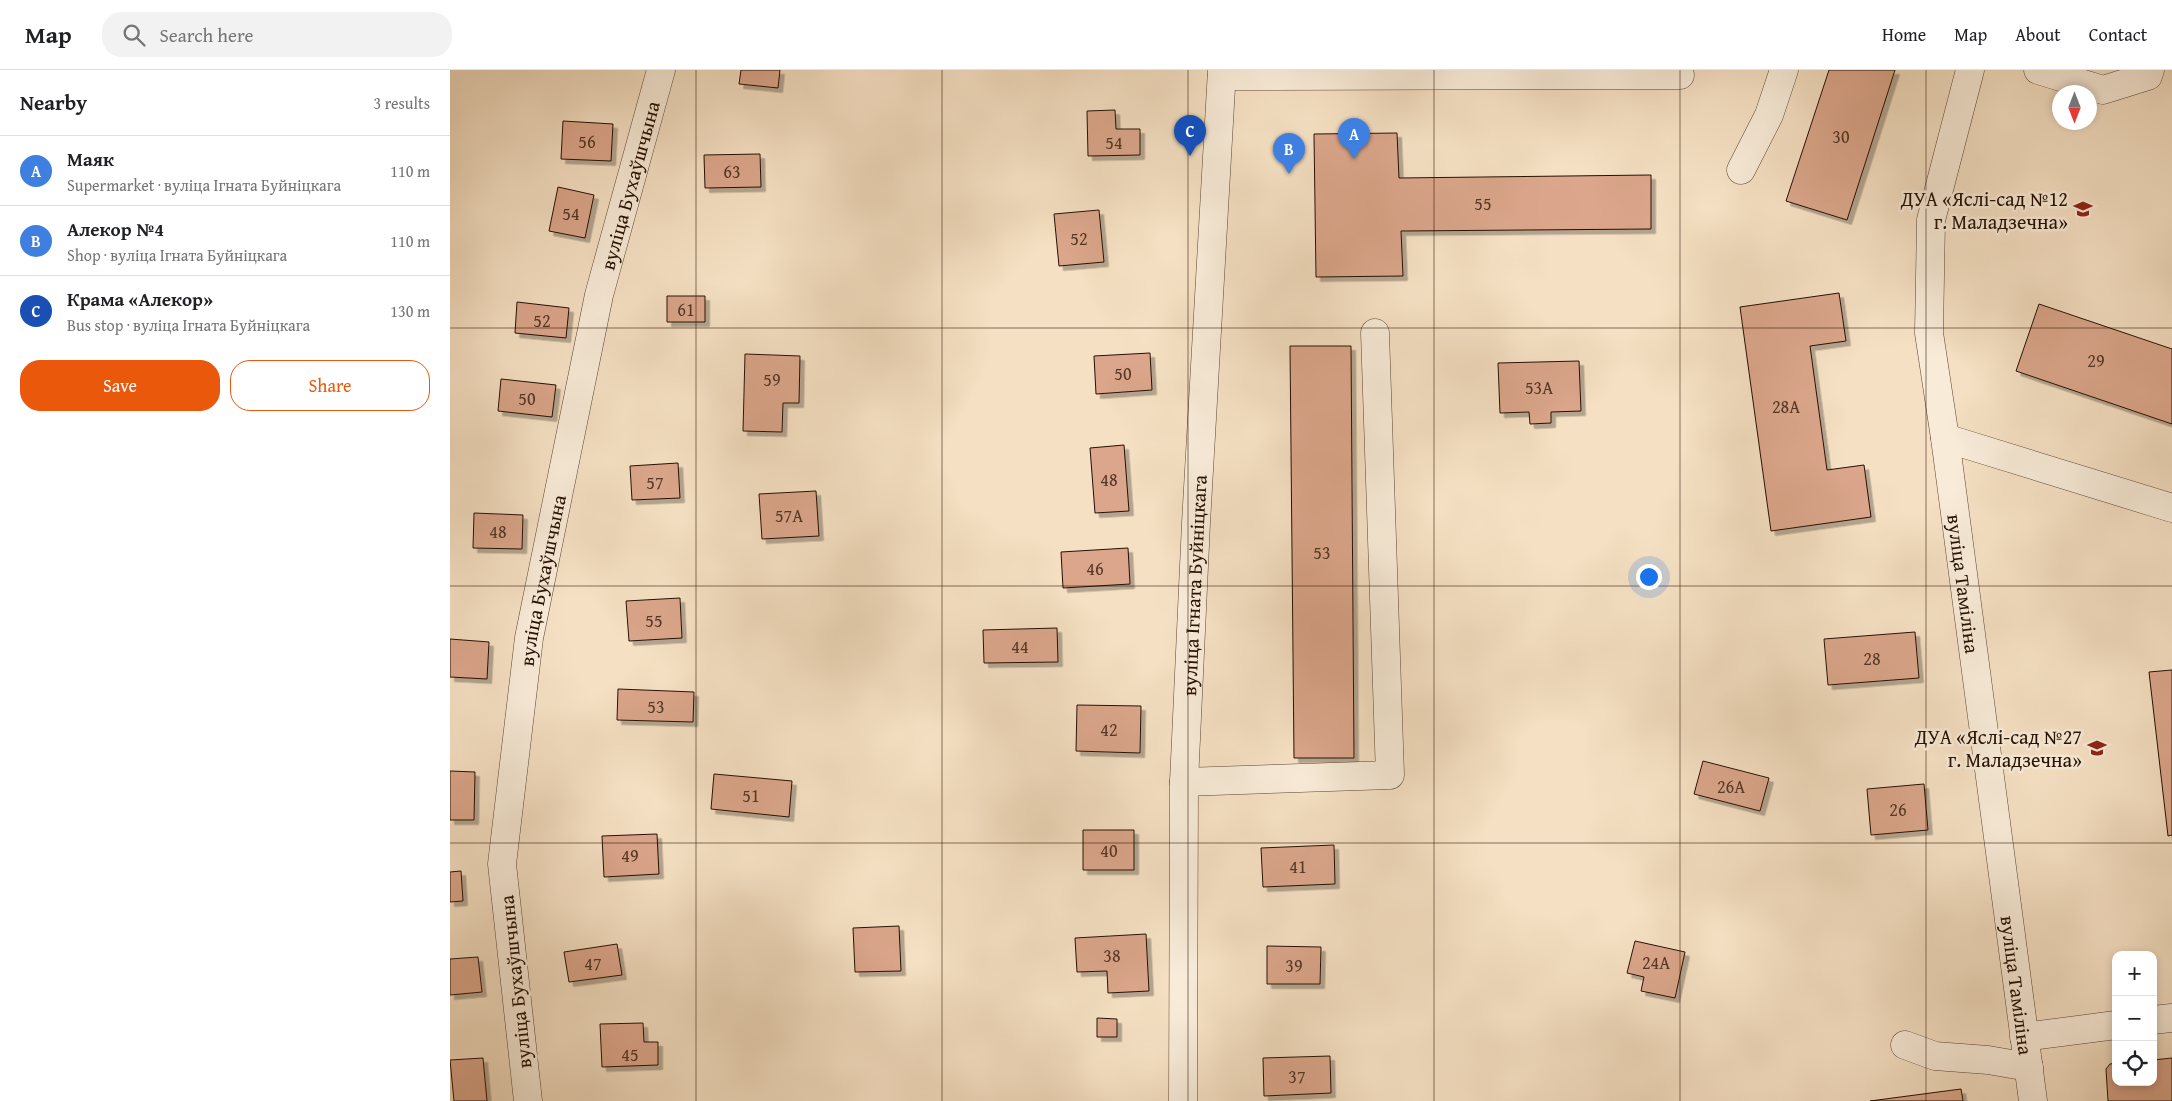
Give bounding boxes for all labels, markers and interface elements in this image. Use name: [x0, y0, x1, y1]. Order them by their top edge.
search box: [102, 12, 452, 57]
text: Map: [25, 17, 72, 52]
icon: search: [120, 21, 148, 49]
text: Search here: [160, 21, 253, 49]
text: Home: [1882, 21, 1926, 48]
text: Map: [1954, 21, 1987, 48]
text: About: [2015, 21, 2061, 48]
text: Contact: [2089, 21, 2147, 48]
north arrow: [2052, 85, 2097, 130]
text: Nearby: [20, 87, 87, 118]
text: 3 results: [373, 91, 430, 115]
street label: вуліца Бухаўшчына: [592, 97, 667, 273]
pin: C: [1174, 115, 1206, 156]
pin: A: [1338, 118, 1370, 159]
house number: 30: [1832, 123, 1850, 150]
house number: 56: [578, 128, 596, 155]
house number: 54: [1105, 129, 1123, 156]
pin: B: [1273, 133, 1305, 174]
text: Маяк: [67, 145, 114, 173]
house number: 63: [723, 158, 741, 185]
text: A: [31, 159, 41, 183]
text: 110 m: [390, 159, 430, 183]
text: Supermarket · вуліца Ігната Буйніцкага: [67, 173, 341, 197]
place label: ДУА «Яслі-сад №12 г. Маладзечна»: [1900, 184, 2068, 236]
house number: 55: [1474, 190, 1492, 217]
school or university icon: ДУА «Яслі-сад №12 г. Маладзечна»: [2072, 198, 2094, 220]
house number: 54: [562, 200, 580, 227]
text: Алекор №4: [67, 215, 164, 243]
house number: 52: [1070, 225, 1088, 252]
text: B: [31, 229, 41, 253]
text: 110 m: [390, 229, 430, 253]
text: Shop · вуліца Ігната Буйніцкага: [67, 243, 287, 267]
text: Крама «Алекор»: [67, 285, 213, 313]
house number: 61: [677, 296, 695, 323]
text: C: [31, 299, 41, 323]
text: 130 m: [390, 299, 430, 323]
house number: 52: [533, 307, 551, 334]
text: Bus stop · вуліца Ігната Буйніцкага: [67, 313, 310, 337]
house number: 29: [2087, 347, 2105, 374]
button: Save: [20, 360, 220, 411]
button: Share: [230, 360, 430, 411]
house number: 50: [1114, 360, 1132, 387]
house number: 59: [763, 366, 781, 393]
house number: 53А: [1525, 374, 1553, 401]
house number: 50: [518, 385, 536, 412]
house number: 28А: [1772, 393, 1800, 420]
house number: 48: [1100, 466, 1118, 493]
house number: 57: [646, 469, 664, 496]
street label: вуліца Ігната Буйніцкага: [1174, 473, 1213, 696]
street label: вуліца Бухаўшчына: [511, 491, 573, 668]
house number: 57А: [775, 502, 803, 529]
street label: вуліца Таміліна: [1941, 512, 1988, 655]
house number: 48: [489, 518, 507, 545]
house number: 53: [1313, 539, 1331, 566]
house number: 46: [1086, 555, 1104, 582]
your location: [1636, 564, 1662, 590]
house number: 55: [645, 607, 663, 634]
house number: 44: [1011, 633, 1029, 660]
house number: 28: [1863, 645, 1881, 672]
house number: 53: [647, 693, 665, 720]
house number: 42: [1100, 716, 1118, 743]
place label: ДУА «Яслі-сад №27 г. Маладзечна»: [1914, 722, 2082, 774]
school or university icon: ДУА «Яслі-сад №27 г. Маладзечна»: [2086, 737, 2108, 759]
house number: 26А: [1717, 773, 1745, 800]
house number: 51: [742, 782, 760, 809]
house number: 26: [1889, 796, 1907, 823]
house number: 40: [1100, 837, 1118, 864]
house number: 49: [621, 842, 639, 869]
house number: 41: [1289, 853, 1307, 880]
street label: вуліца Бухаўшчына: [491, 893, 539, 1070]
street label: вуліца Таміліна: [1994, 914, 2041, 1057]
house number: 38: [1103, 942, 1121, 969]
house number: 24А: [1642, 949, 1670, 976]
house number: 47: [584, 950, 602, 977]
map controls: [2112, 951, 2157, 1086]
button: +: [2112, 951, 2157, 996]
house number: 39: [1285, 952, 1303, 979]
button: −: [2112, 996, 2157, 1041]
house number: 45: [621, 1041, 639, 1068]
button: locate: [2112, 1041, 2157, 1086]
house number: 37: [1288, 1063, 1306, 1090]

